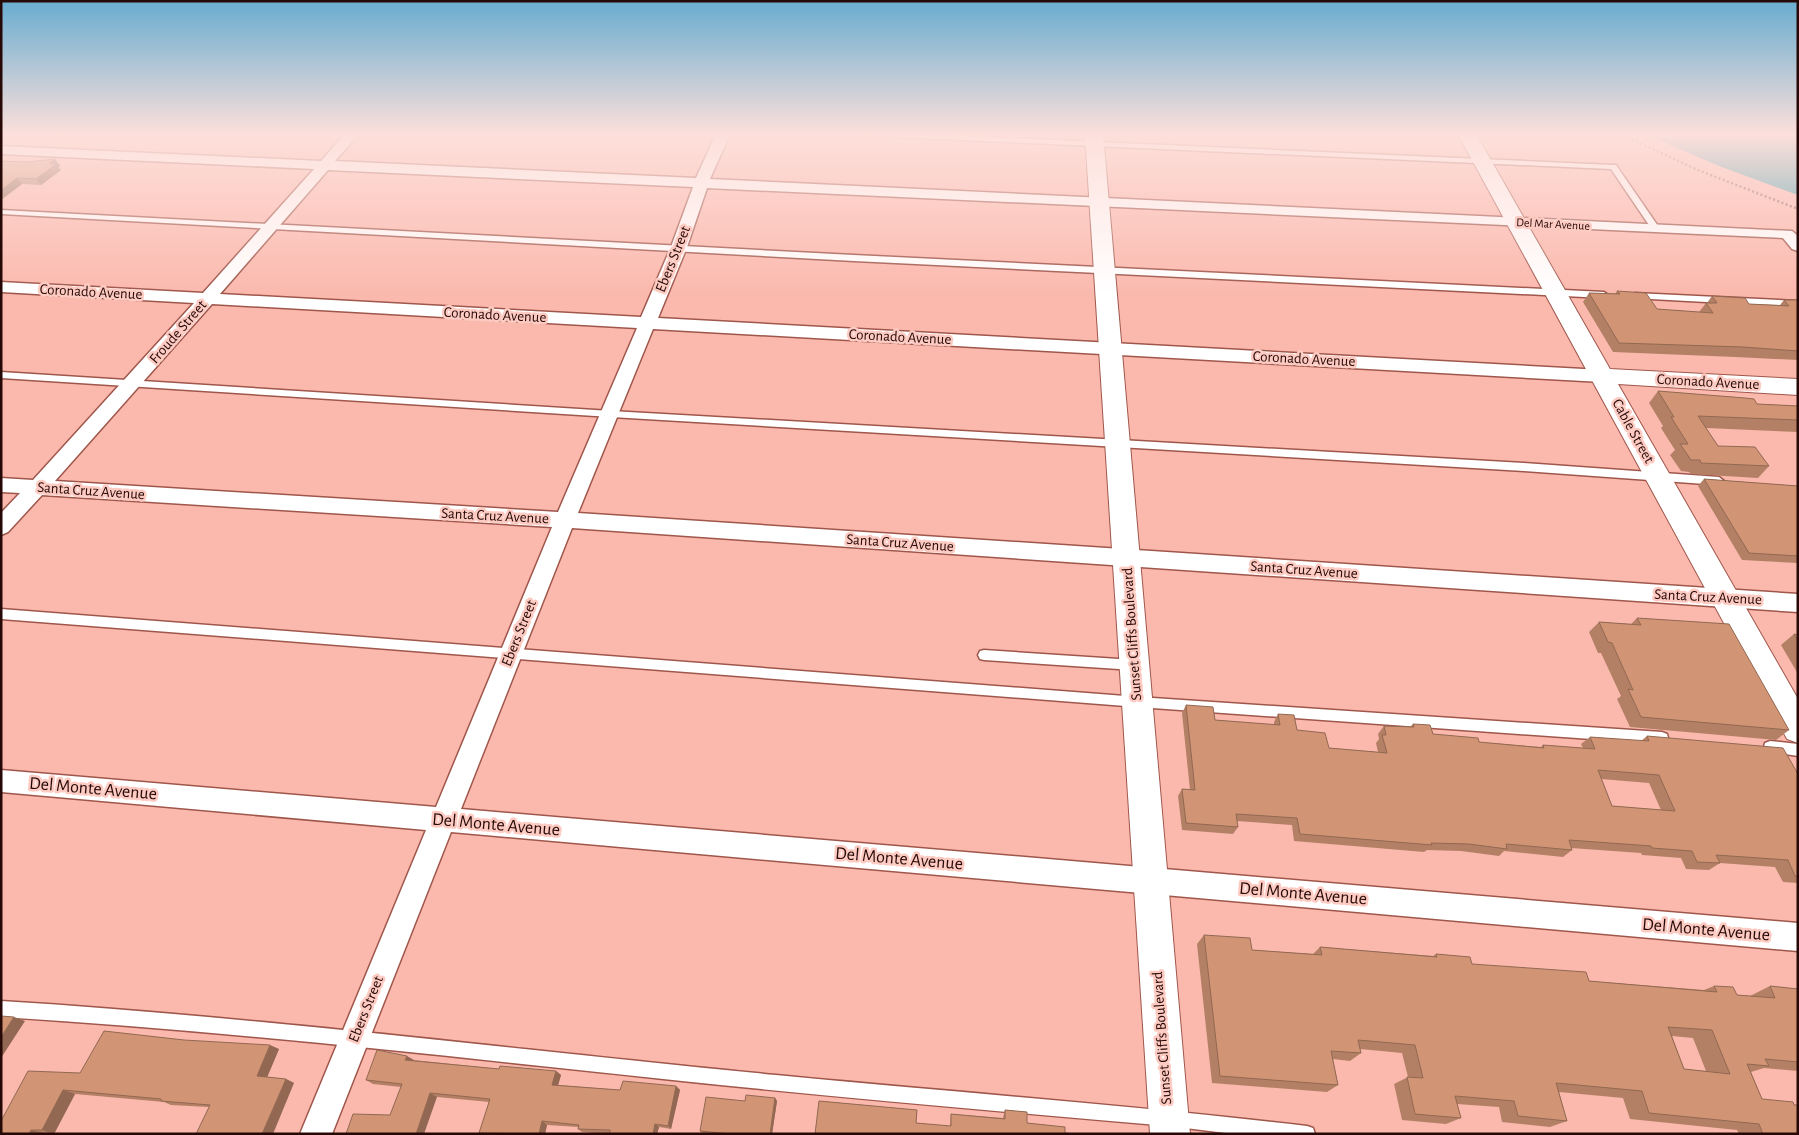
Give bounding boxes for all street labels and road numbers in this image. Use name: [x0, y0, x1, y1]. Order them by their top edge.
street label: Del Mar Avenue: [1516, 216, 1590, 232]
street label: Ebers Street: [653, 224, 693, 294]
street label: Coronado Avenue: [39, 282, 143, 302]
street label: Froude Street: [147, 297, 209, 366]
street label: Coronado Avenue: [443, 305, 547, 325]
street label: Coronado Avenue: [848, 327, 952, 347]
street label: Coronado Avenue: [1252, 349, 1356, 369]
street label: Coronado Avenue: [1656, 372, 1760, 392]
street label: Cable Street: [1609, 396, 1657, 466]
street label: Santa Cruz Avenue: [37, 480, 145, 502]
street label: Santa Cruz Avenue: [441, 506, 549, 526]
street label: Santa Cruz Avenue: [846, 532, 954, 554]
street label: Santa Cruz Avenue: [1250, 559, 1358, 581]
street label: Sunset Cliffs Boulevard: [1120, 567, 1144, 701]
street label: Santa Cruz Avenue: [1654, 587, 1762, 607]
street label: Ebers Street: [499, 598, 539, 668]
street label: Del Monte Avenue: [28, 774, 158, 804]
street label: Del Monte Avenue: [431, 810, 561, 840]
street label: Del Monte Avenue: [834, 844, 964, 874]
street label: Del Monte Avenue: [1238, 879, 1368, 909]
street label: Del Monte Avenue: [1641, 915, 1771, 945]
street label: Sunset Cliffs Boulevard: [1150, 971, 1174, 1105]
street label: Ebers Street: [346, 974, 386, 1044]

